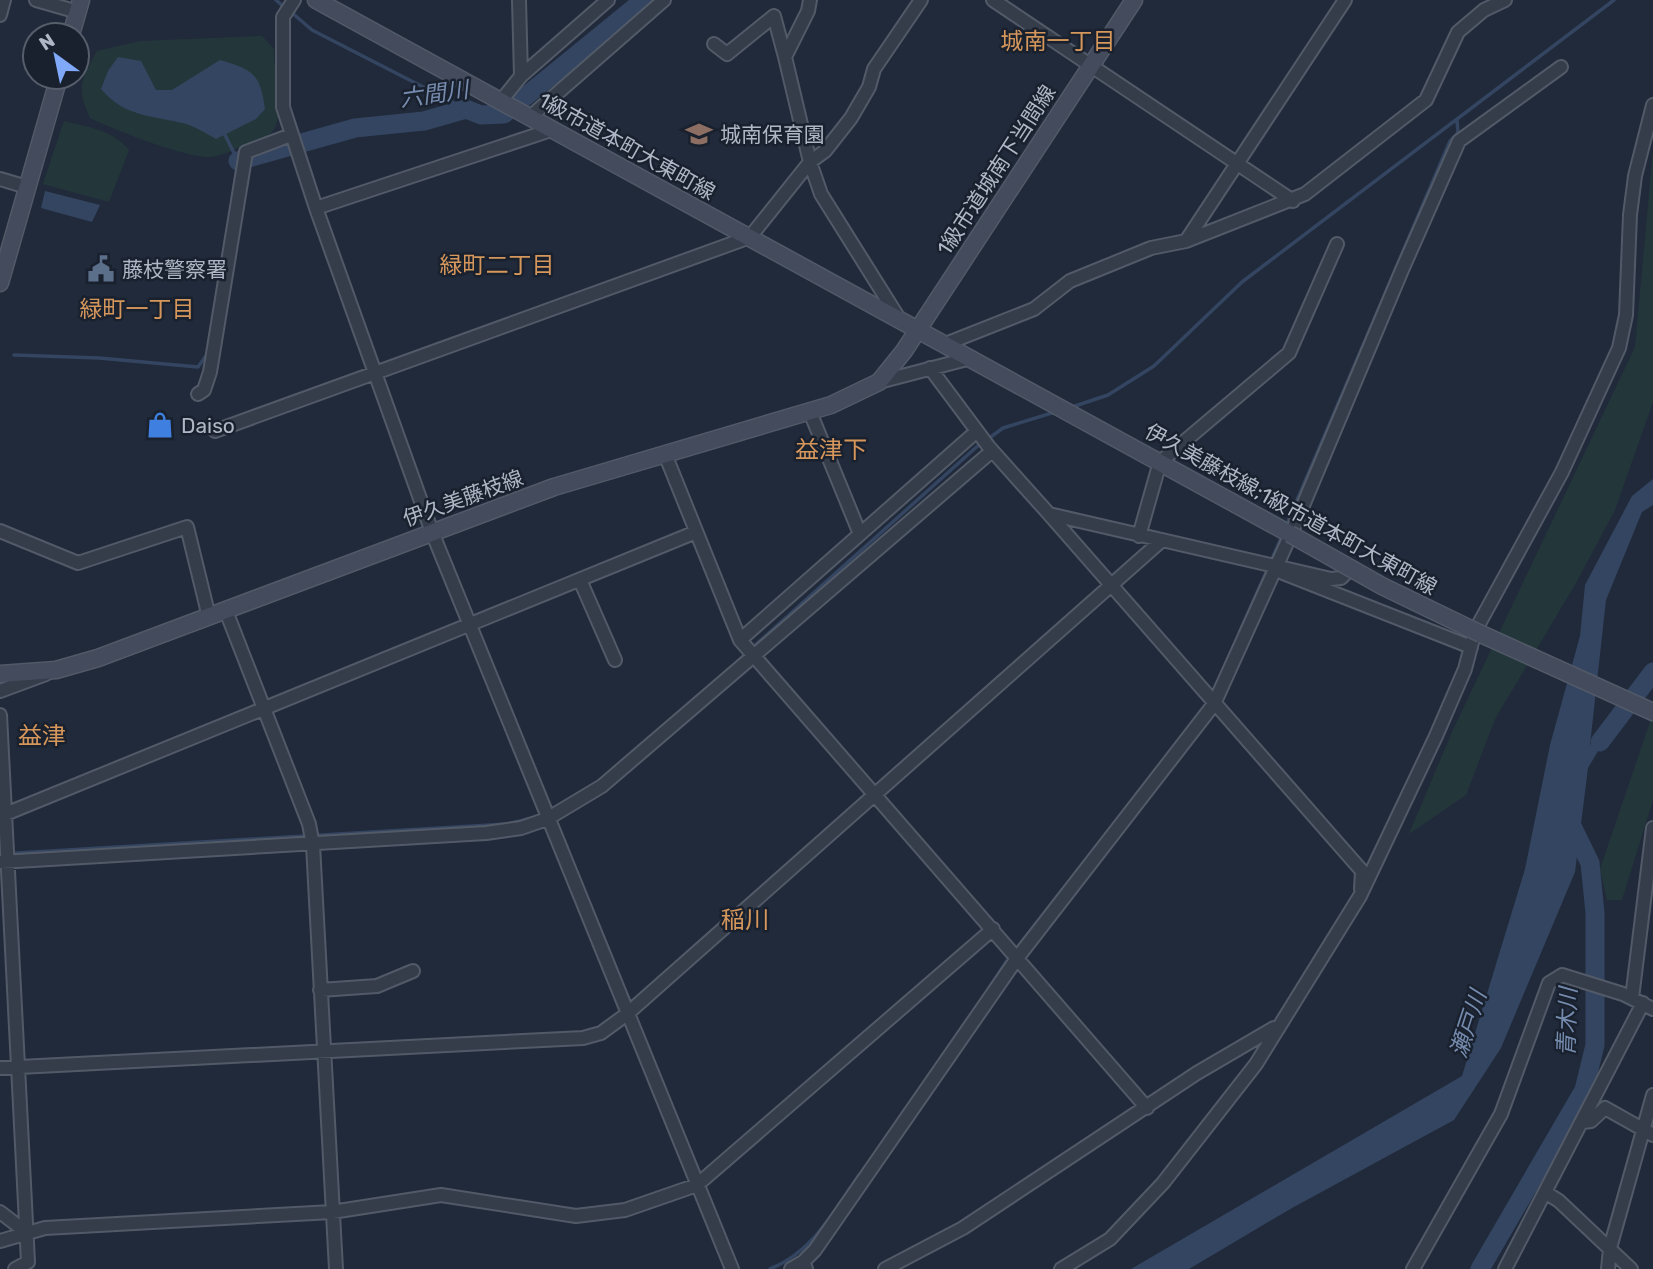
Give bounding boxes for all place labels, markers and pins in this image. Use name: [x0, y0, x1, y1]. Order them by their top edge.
school or university icon: 城南保育園: [684, 119, 714, 149]
place label: 城南保育園: [720, 122, 825, 147]
public building icon: 藤枝警察署: [86, 254, 116, 284]
place label: 藤枝警察署: [122, 257, 227, 282]
shop icon: Daiso: [145, 410, 175, 440]
place label: Daiso: [181, 413, 235, 438]

